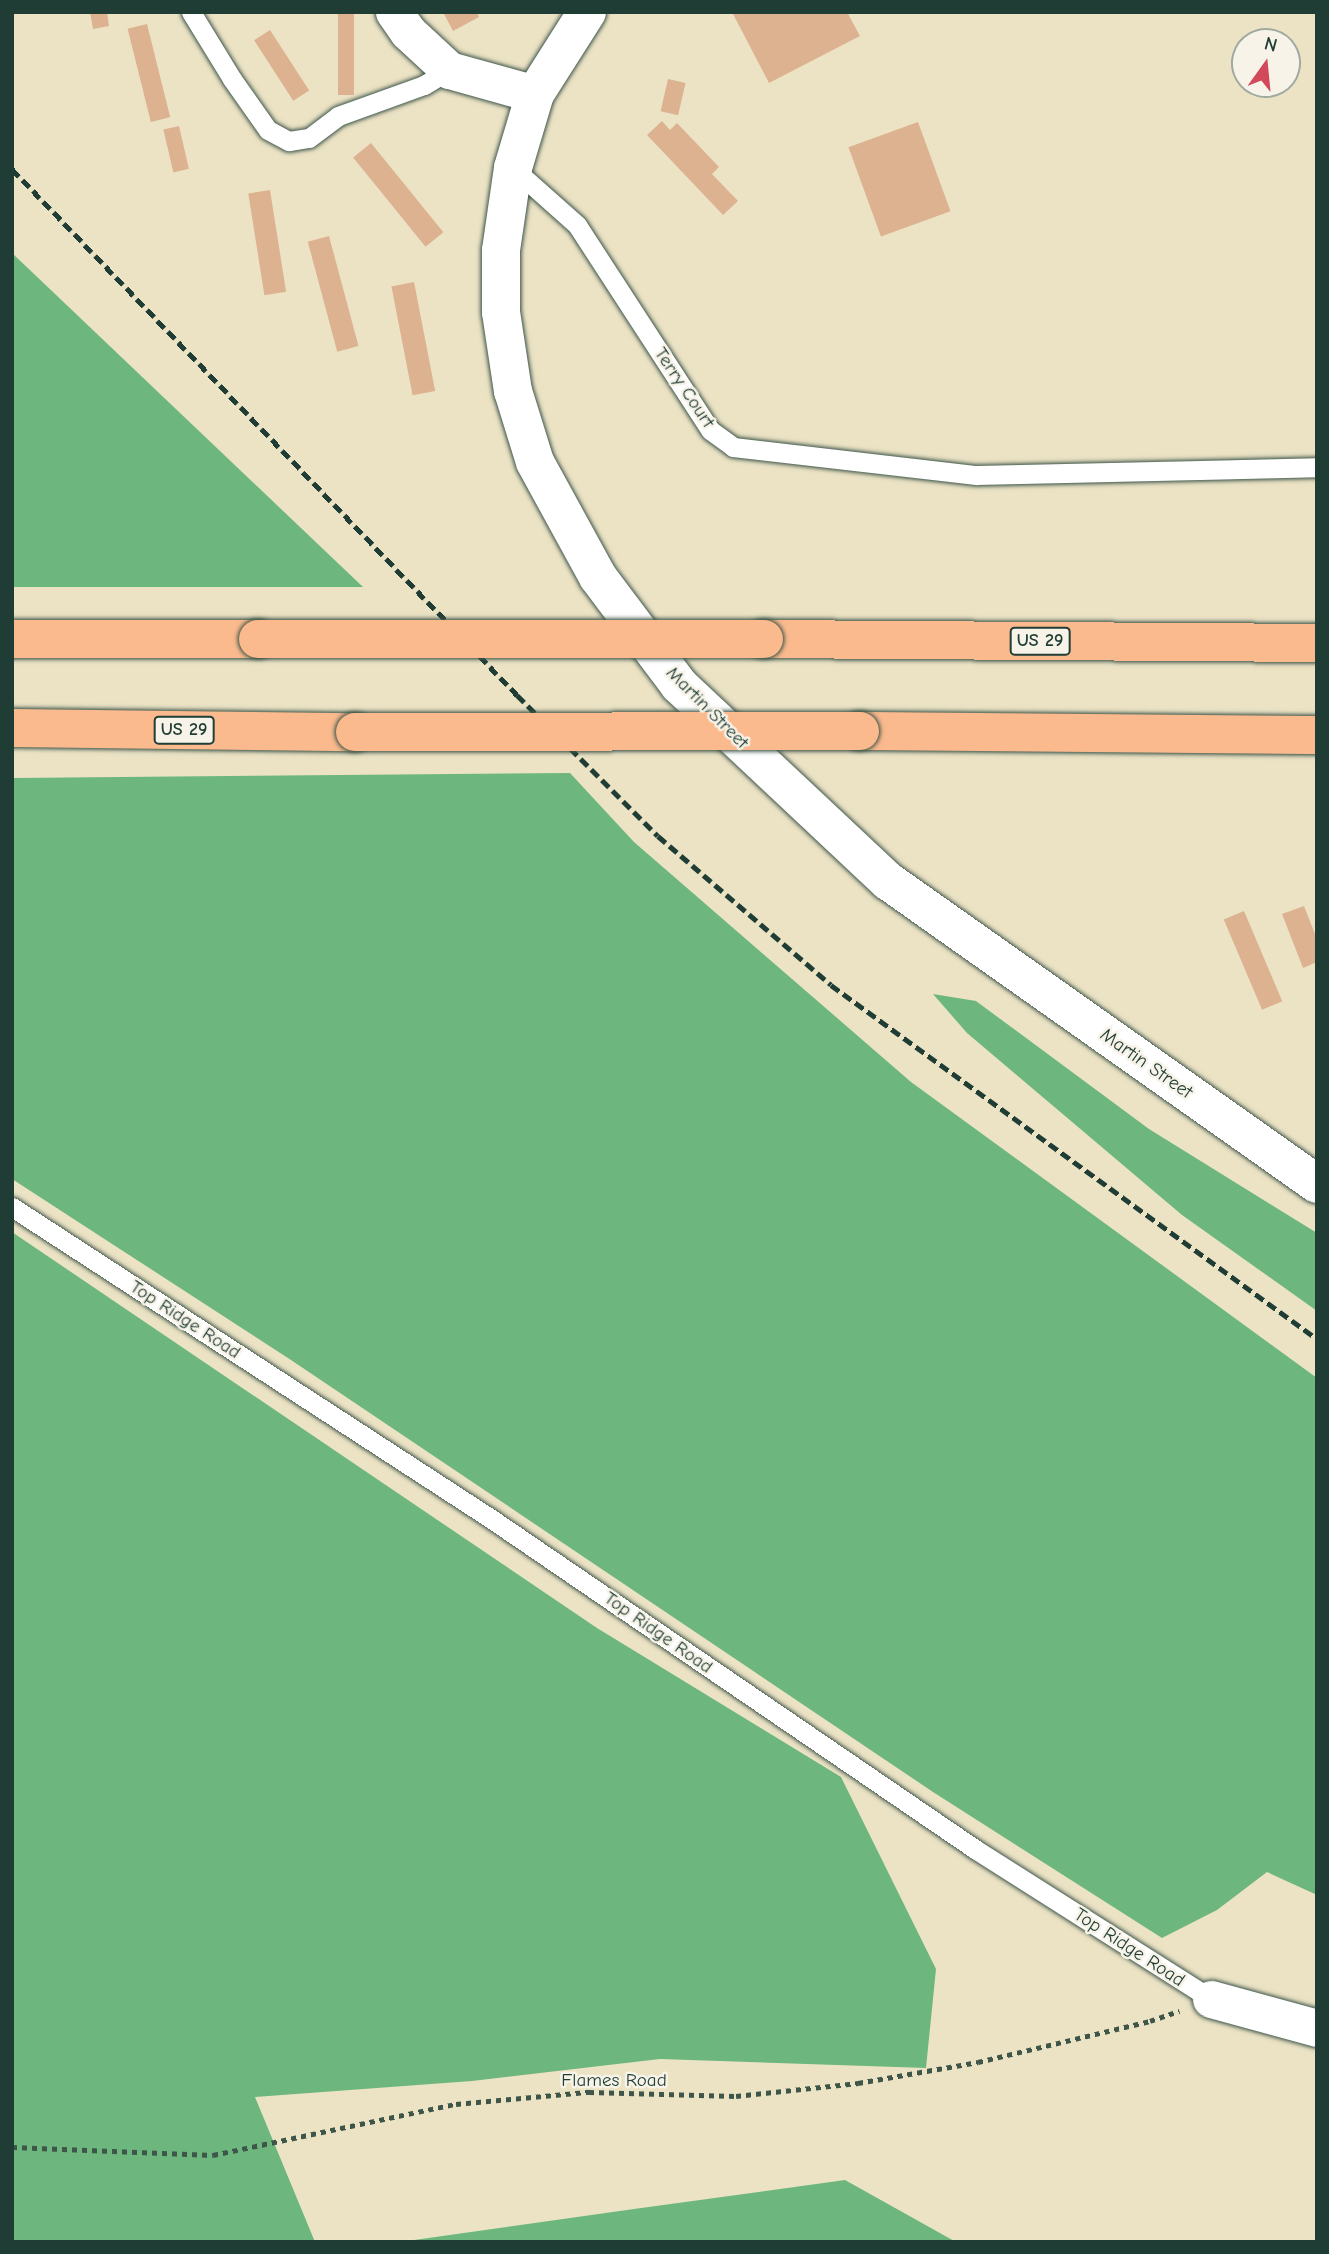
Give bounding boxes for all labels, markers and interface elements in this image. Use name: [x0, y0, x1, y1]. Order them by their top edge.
north arrow: [1231, 28, 1301, 98]
text: N: [1262, 32, 1280, 57]
street label: Terry Court: [649, 343, 719, 433]
road number: US 29: [1009, 626, 1072, 656]
street label: Martin Street: [661, 662, 753, 754]
road number: US 29: [152, 716, 216, 744]
street label: Martin Street: [1095, 1024, 1197, 1104]
street label: Top Ridge Road: [125, 1276, 245, 1364]
street label: Top Ridge Road: [599, 1587, 717, 1679]
street label: Top Ridge Road: [1069, 1904, 1189, 1992]
street label: Flames Road: [561, 2070, 667, 2092]

